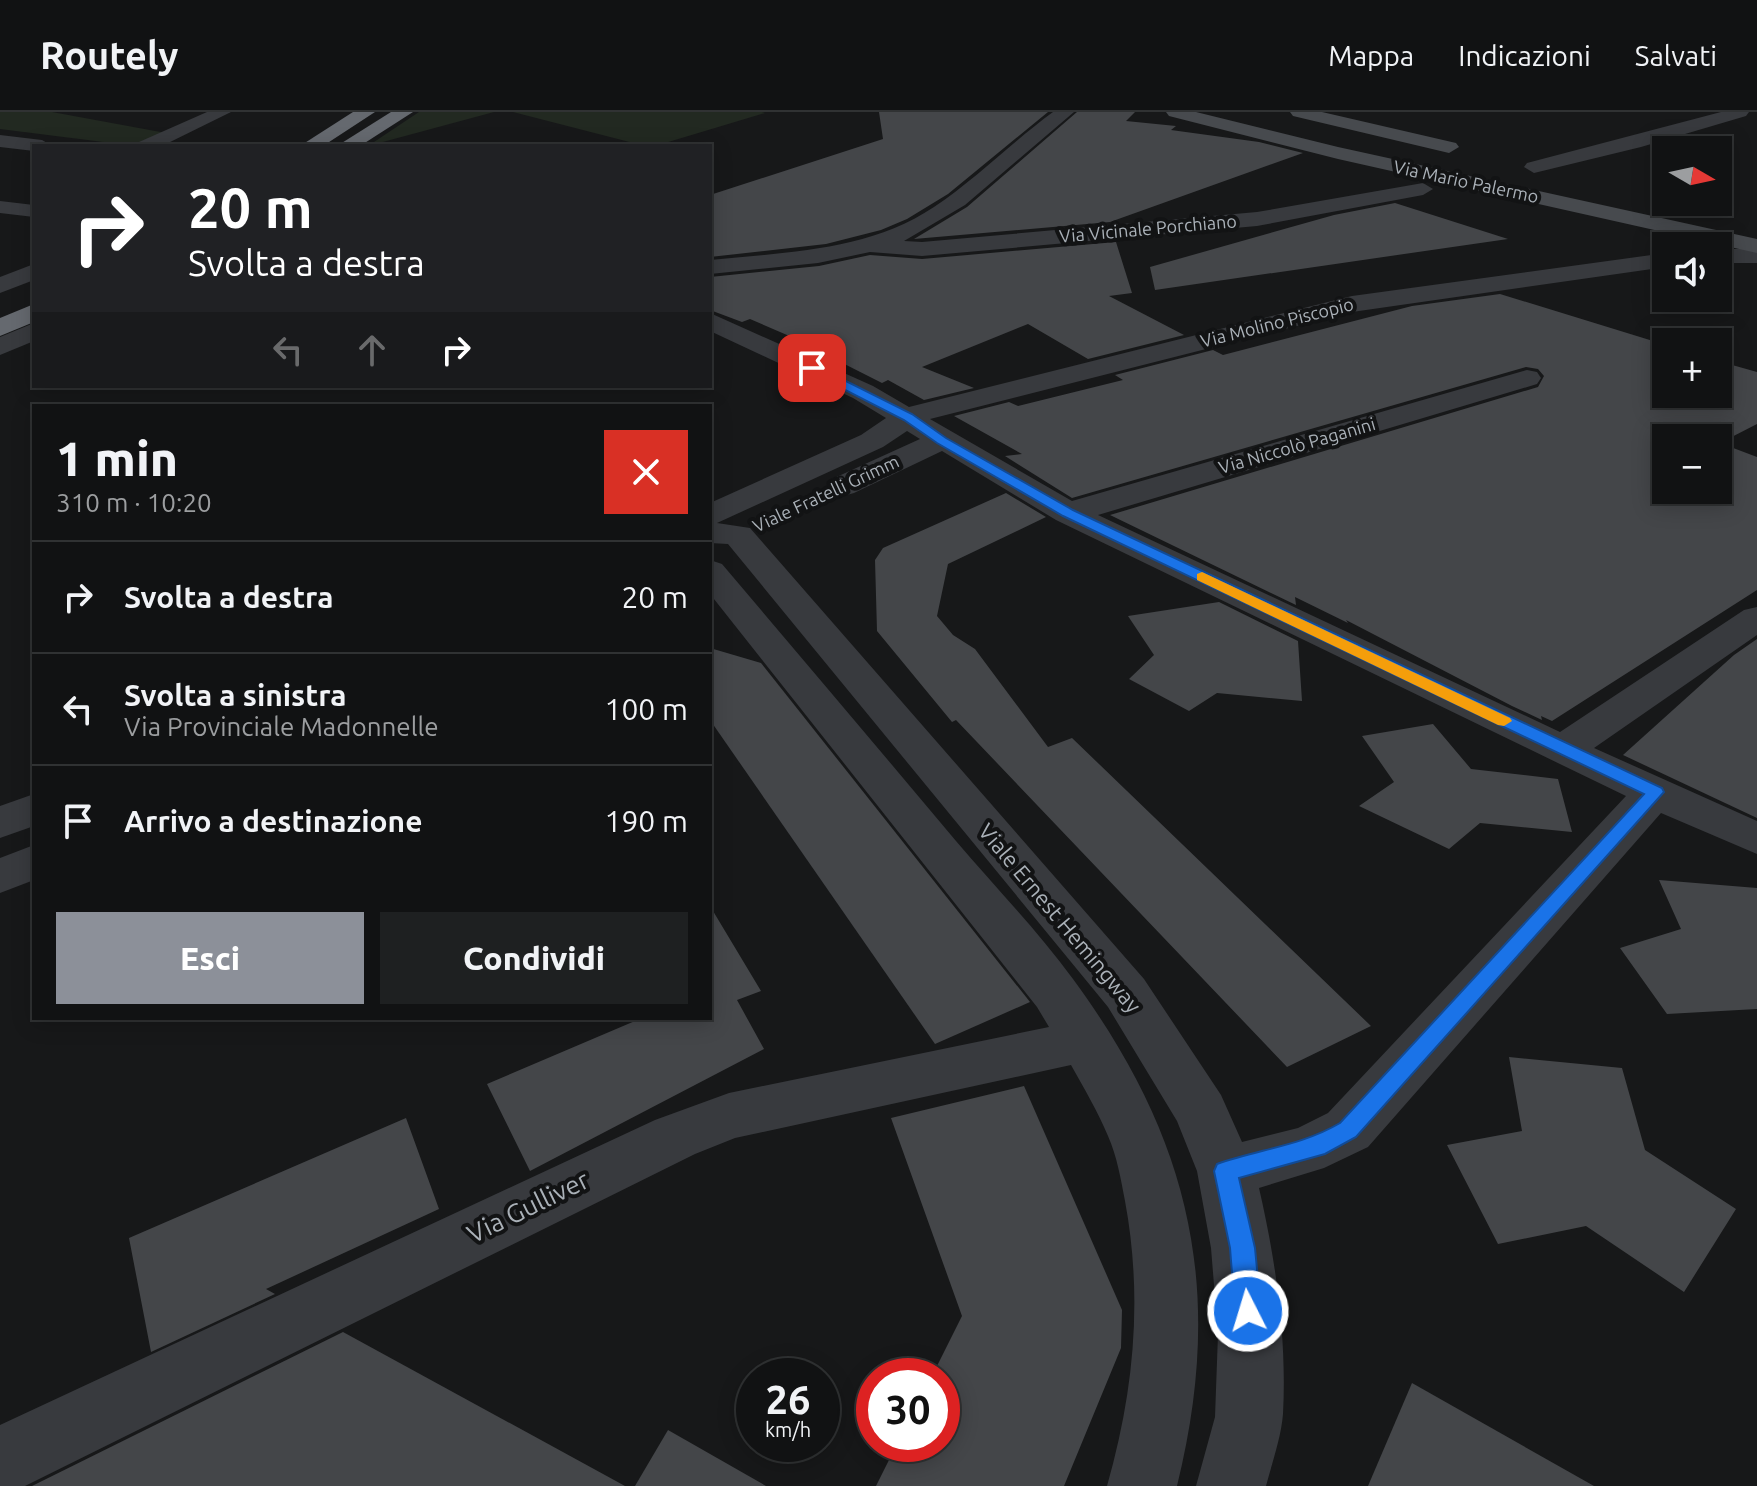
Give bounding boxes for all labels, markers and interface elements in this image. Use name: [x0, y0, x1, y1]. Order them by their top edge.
text: Routely: [40, 34, 178, 76]
text: Mappa: [1328, 40, 1414, 71]
text: Indicazioni: [1458, 40, 1591, 71]
text: Salvati: [1635, 40, 1717, 71]
north arrow: [1652, 136, 1732, 216]
map controls: [1652, 136, 1732, 504]
street label: Via Mario Palermo: [1392, 156, 1541, 206]
icon: right: [56, 176, 160, 280]
text: 20 m: [188, 176, 313, 239]
street label: Via Vicinale Porchiano: [1058, 210, 1238, 246]
button: sound: [1652, 232, 1732, 312]
text: Svolta a destra: [188, 242, 425, 283]
street label: Via Molino Piscopio: [1198, 293, 1355, 351]
icon: left: [266, 328, 310, 372]
icon: ahead: [350, 328, 394, 372]
icon: right: [434, 328, 478, 372]
button: +: [1652, 328, 1732, 408]
pin: [778, 334, 846, 402]
icon: arrive: [790, 346, 834, 390]
street label: Via Niccolò Paganini: [1216, 413, 1377, 477]
button: −: [1652, 424, 1732, 504]
button: close: [604, 430, 688, 514]
text: 1 min: [56, 431, 178, 485]
street label: Viale Fratelli Grimm: [749, 450, 902, 536]
text: 310 m · 10:20: [56, 488, 212, 517]
icon: right: [56, 575, 100, 619]
text: Svolta a destra: [124, 580, 333, 614]
text: 20 m: [621, 580, 688, 614]
text: Svolta a sinistra: [124, 678, 347, 712]
icon: left: [56, 687, 100, 731]
text: 100 m: [604, 692, 688, 726]
text: Via Provinciale Madonnelle: [124, 712, 439, 741]
icon: arrive: [56, 799, 100, 843]
text: Arrivo a destinazione: [124, 804, 422, 838]
text: 190 m: [604, 804, 688, 838]
street label: Viale Ernest Hemingway: [974, 818, 1147, 1017]
button: Esci: [56, 912, 364, 1004]
button: Condividi: [380, 912, 688, 1004]
street label: Via Gulliver: [462, 1165, 593, 1248]
position arrow: [1206, 1269, 1290, 1353]
speed limit sign: 30: [856, 1358, 960, 1462]
text: 26: [765, 1377, 811, 1422]
text: km/h: [765, 1418, 811, 1441]

